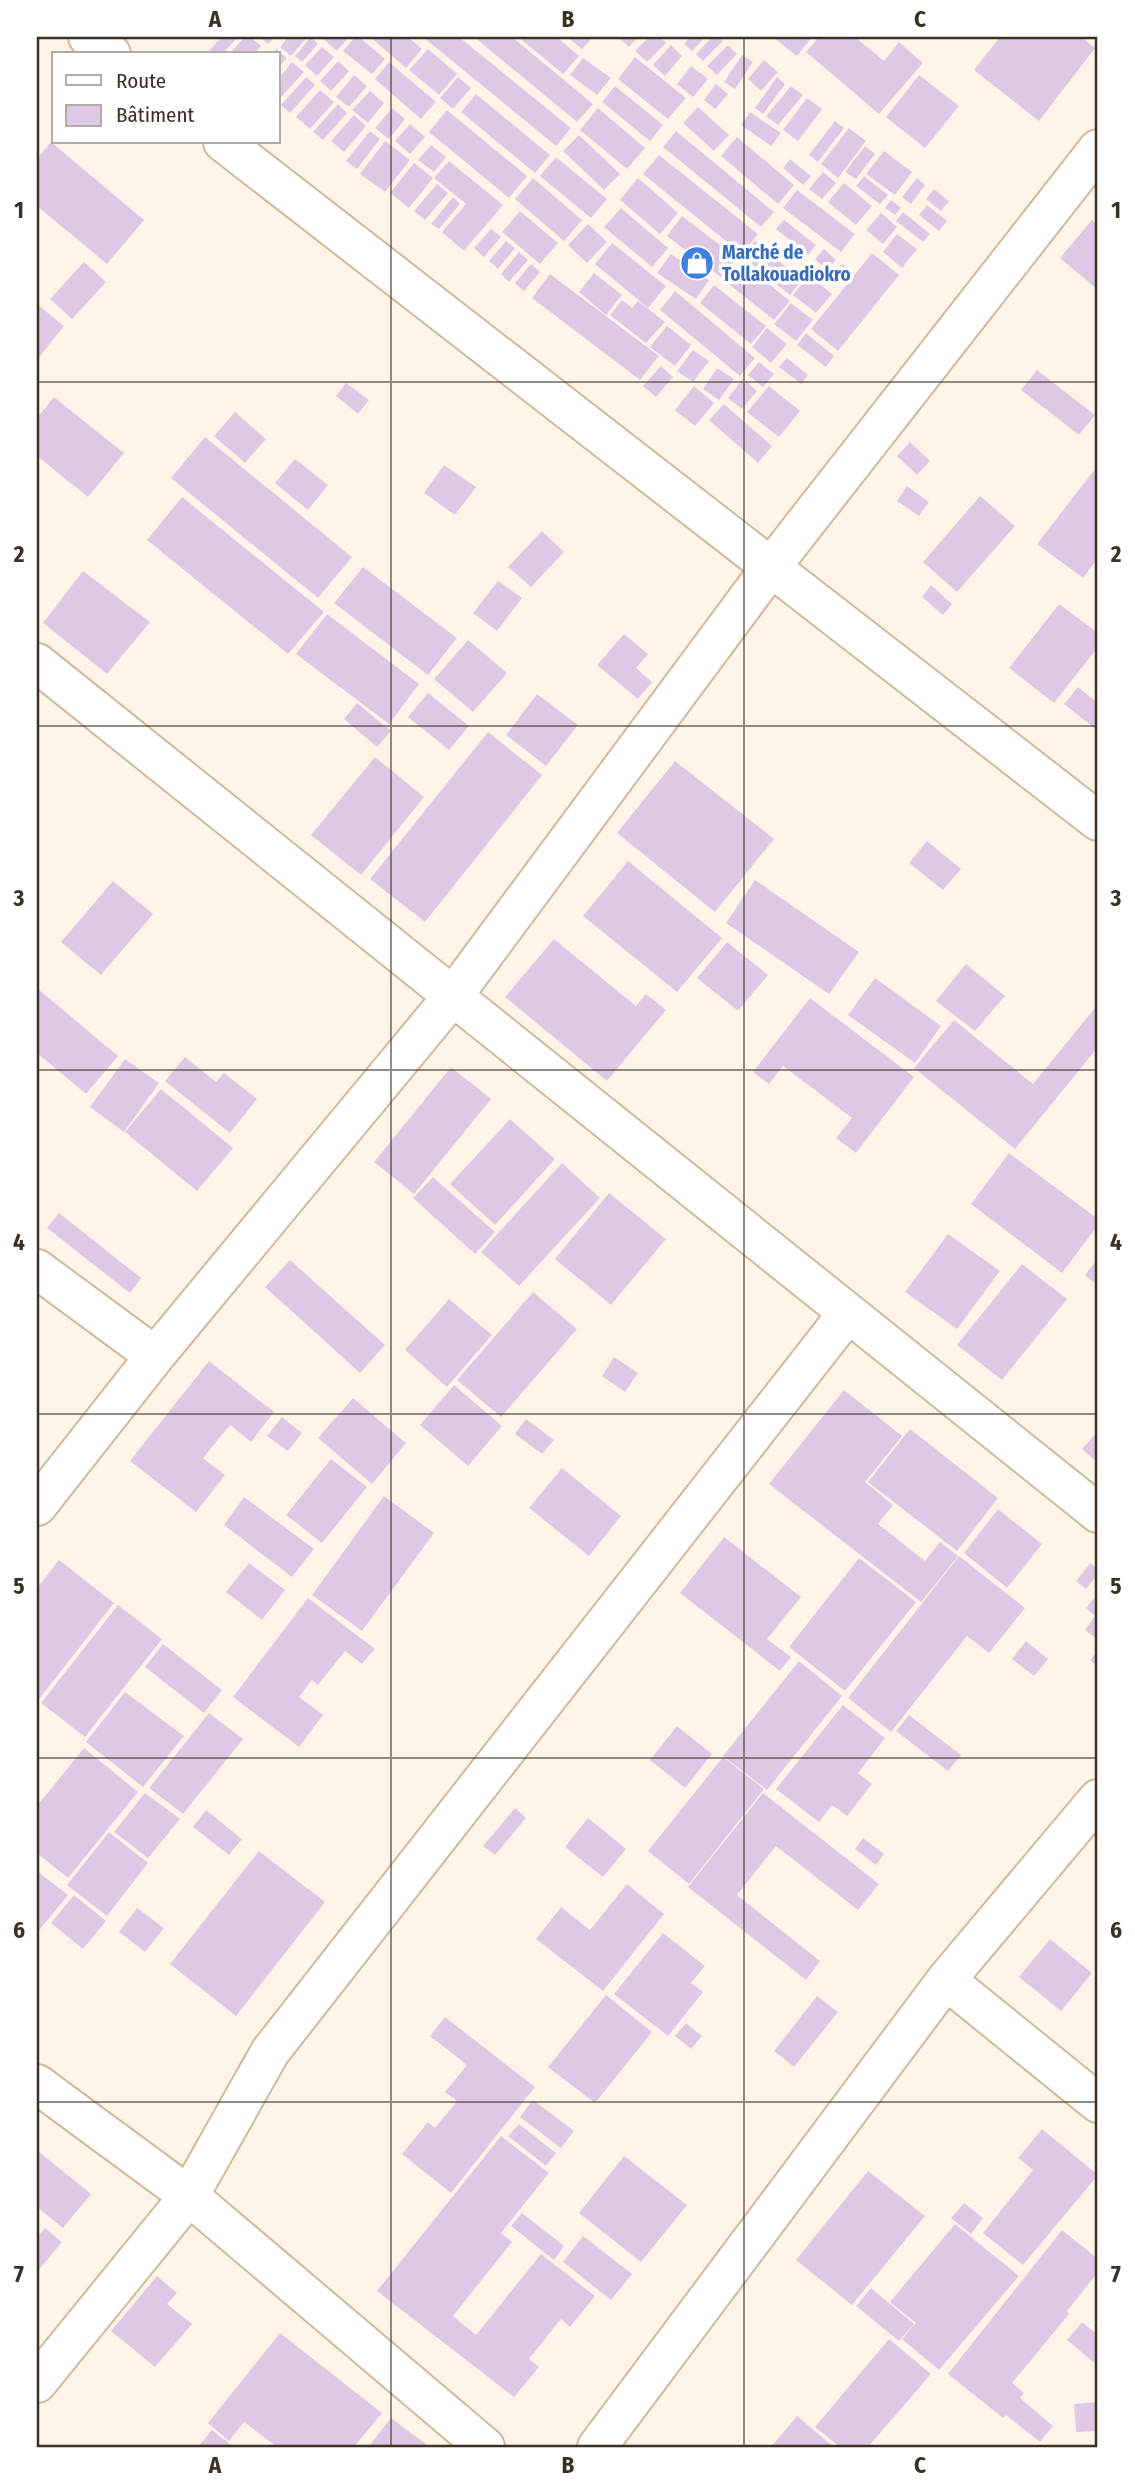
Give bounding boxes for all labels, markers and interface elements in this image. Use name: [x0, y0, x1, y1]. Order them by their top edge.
text: A: [208, 5, 222, 33]
text: B: [562, 5, 575, 33]
text: C: [914, 5, 926, 33]
legend: [52, 52, 280, 144]
text: Route: [116, 68, 166, 94]
text: Bâtiment: [116, 102, 195, 128]
text: 1: [14, 196, 24, 224]
text: 1: [1111, 196, 1121, 224]
place label: Marché de Tollakouadiokro: [722, 241, 851, 286]
shop icon: Marché de Tollakouadiokro: [678, 244, 716, 282]
text: 2: [13, 540, 25, 568]
text: 2: [1110, 540, 1122, 568]
text: 3: [13, 884, 25, 912]
text: 3: [1110, 884, 1122, 912]
text: 4: [13, 1228, 25, 1256]
text: 4: [1110, 1228, 1122, 1256]
text: 5: [13, 1572, 25, 1600]
text: 5: [1110, 1572, 1122, 1600]
text: 6: [13, 1916, 25, 1944]
text: 6: [1110, 1916, 1122, 1944]
text: 7: [14, 2260, 24, 2288]
text: 7: [1111, 2260, 1121, 2288]
text: A: [208, 2451, 222, 2479]
text: B: [562, 2451, 575, 2479]
text: C: [914, 2451, 926, 2479]

